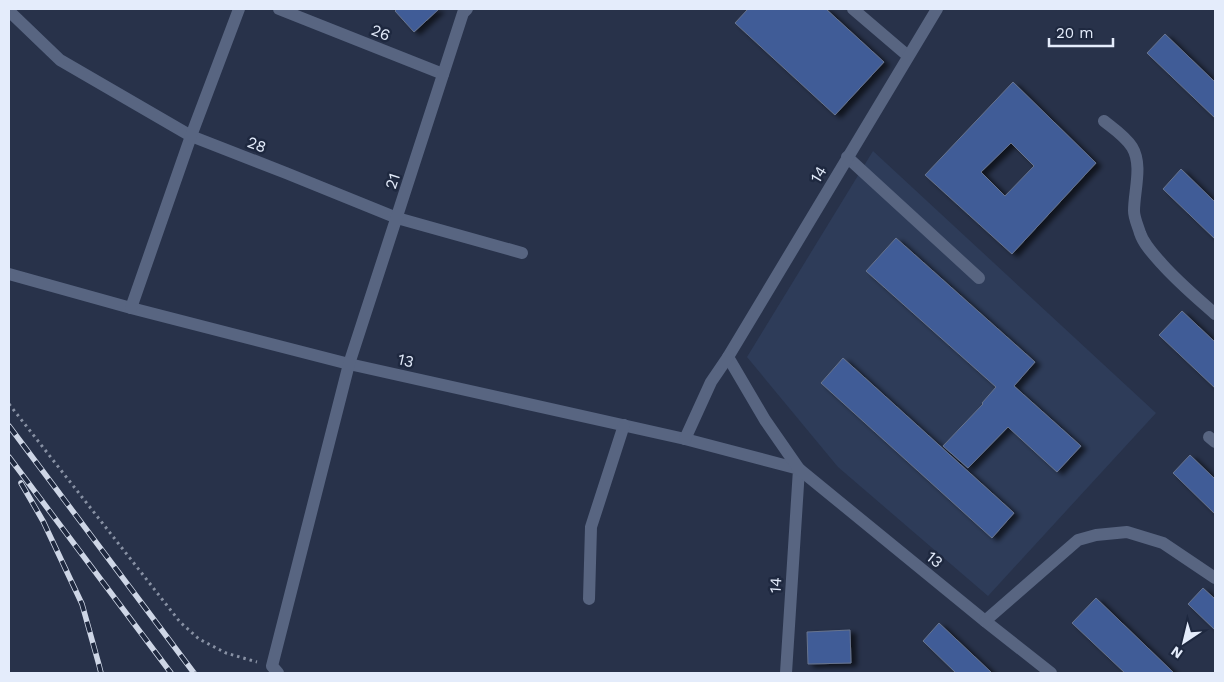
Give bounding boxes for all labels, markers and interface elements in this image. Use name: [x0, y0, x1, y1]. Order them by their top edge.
scale bar: [1049, 15, 1113, 47]
street label: 26: [368, 20, 393, 45]
text: 20 m: [1056, 24, 1094, 42]
street label: 28: [244, 132, 269, 157]
street label: 14: [806, 162, 831, 186]
street label: 21: [381, 171, 404, 191]
street label: 13: [396, 349, 416, 371]
street label: 13: [923, 547, 947, 572]
street label: 14: [765, 576, 786, 594]
north arrow: [1159, 617, 1209, 667]
text: N: [1168, 643, 1185, 662]

